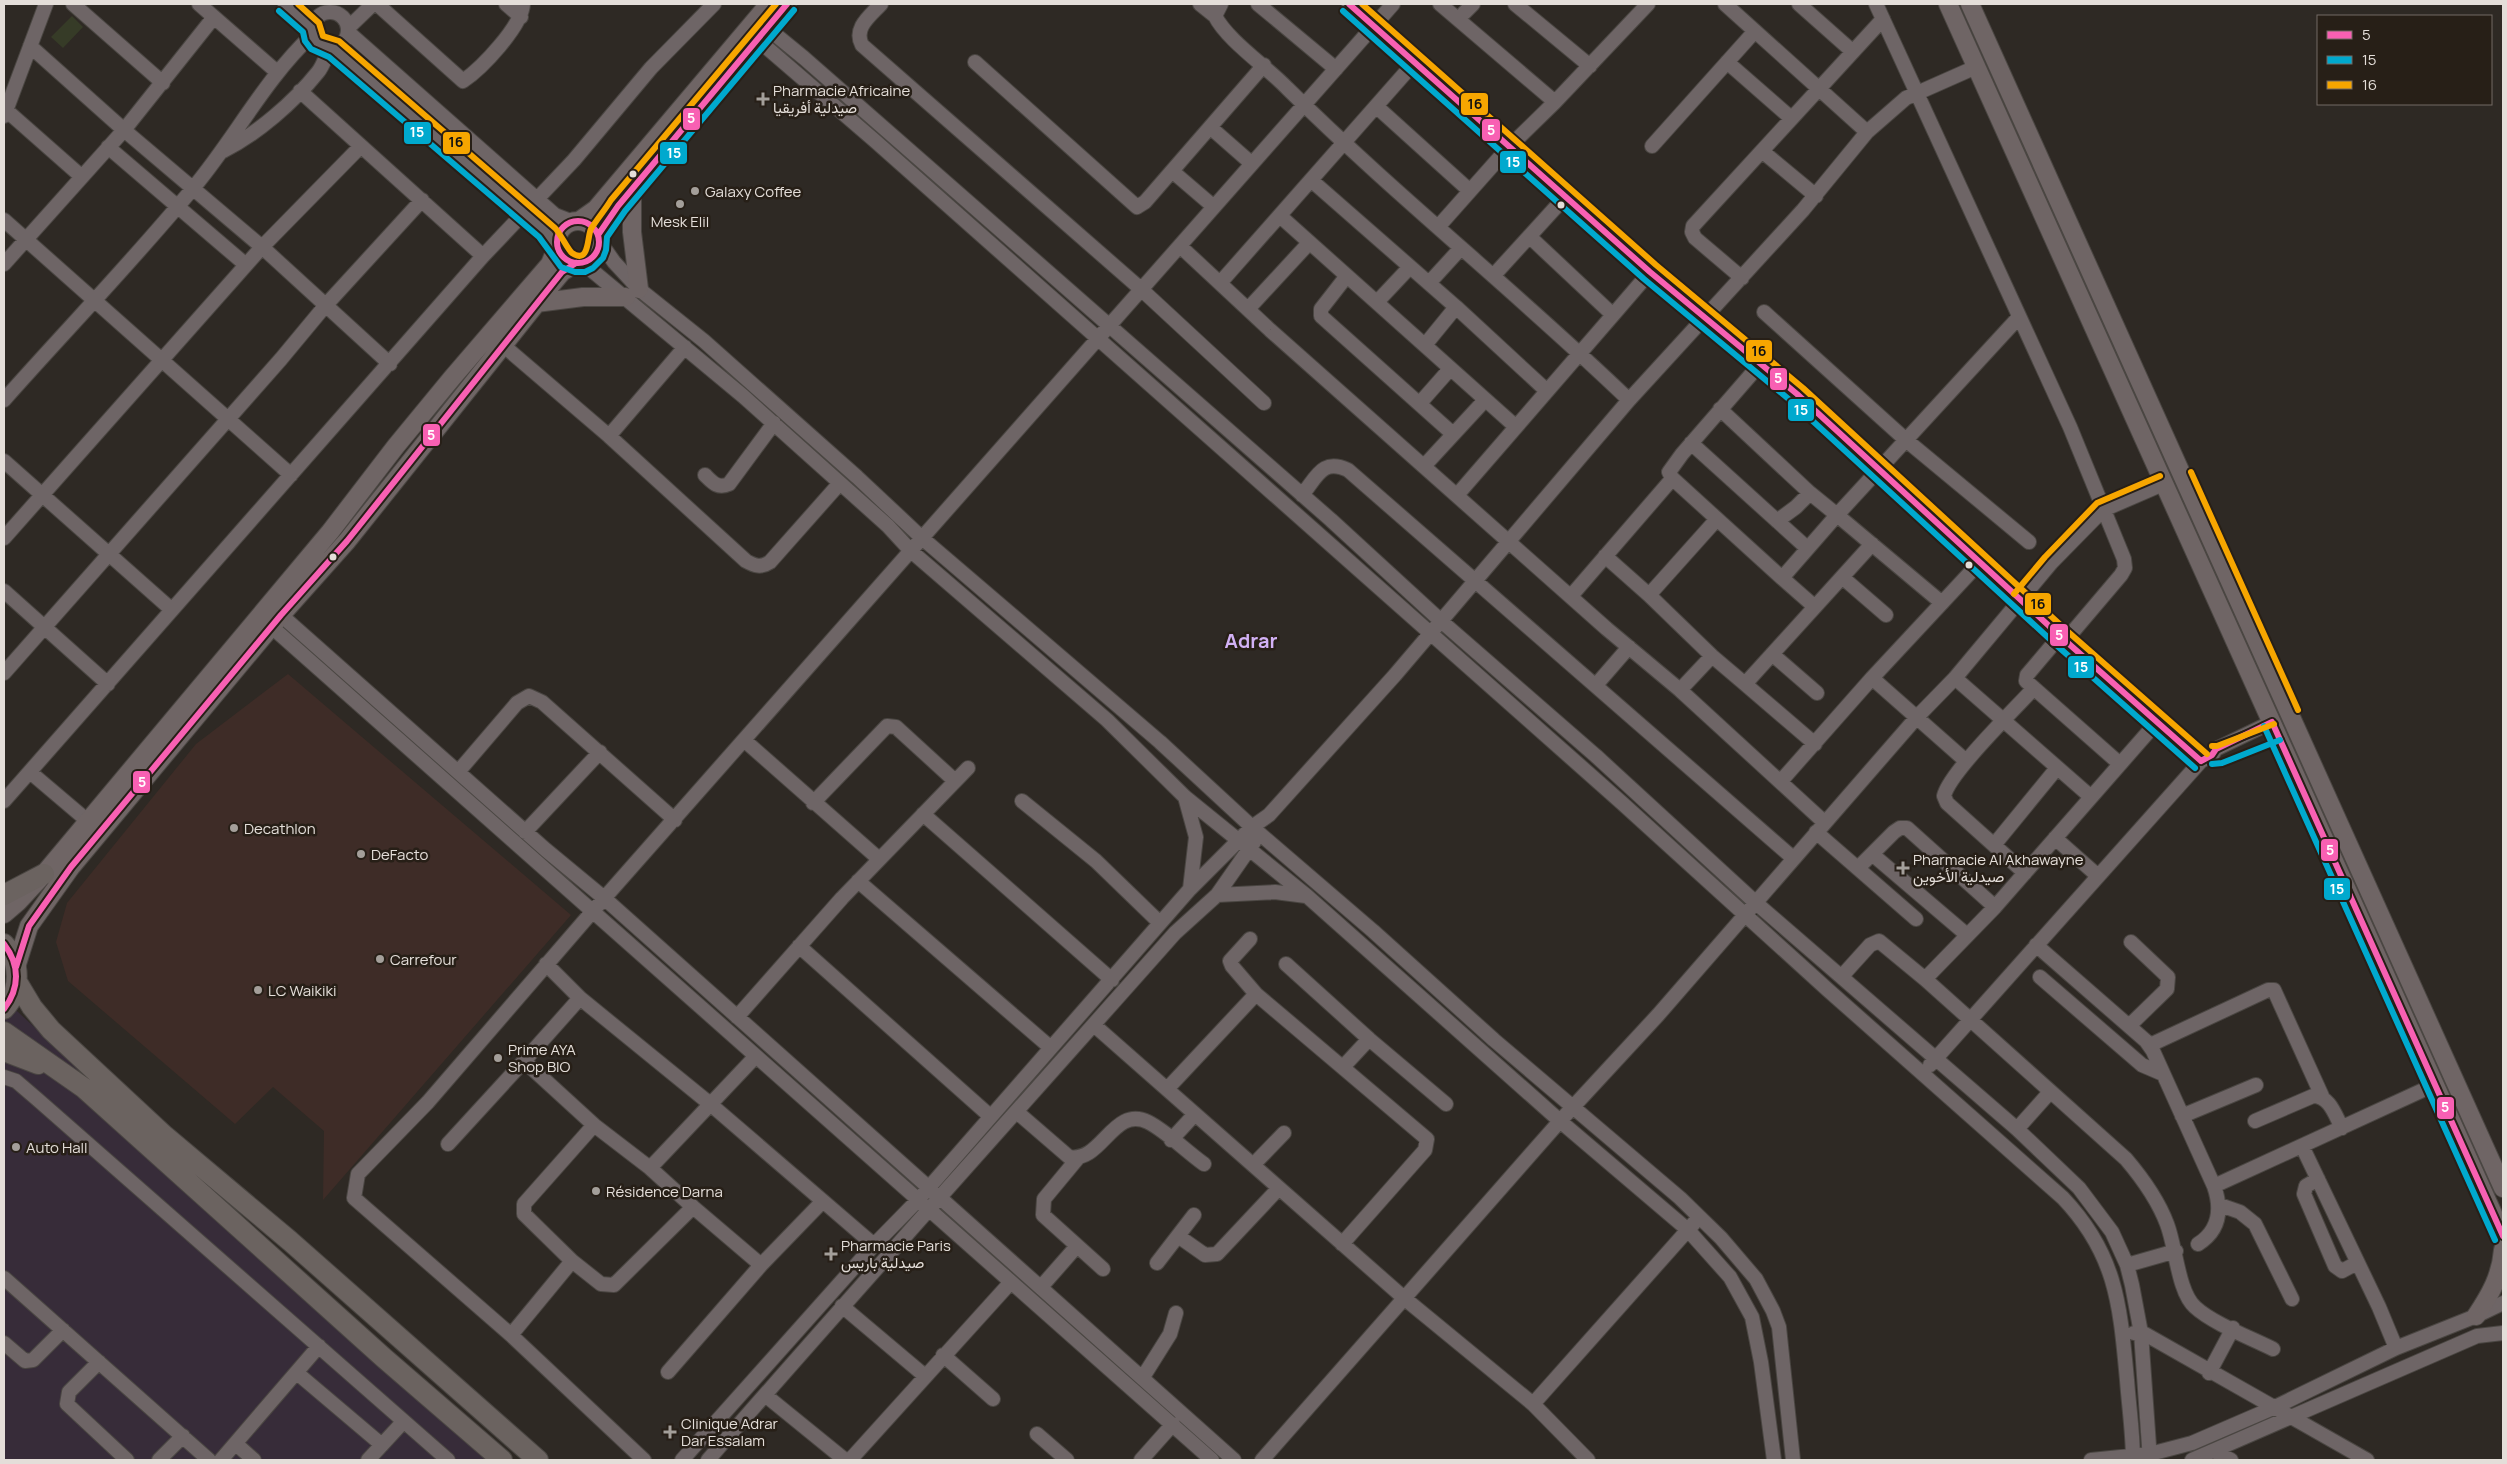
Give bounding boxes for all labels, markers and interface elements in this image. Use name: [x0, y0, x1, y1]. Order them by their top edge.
legend: [2317, 15, 2492, 105]
text: 5: [2362, 24, 2371, 45]
text: 15: [2362, 49, 2377, 70]
text: 16: [2362, 74, 2377, 95]
place label: Pharmacie Africaine صيدلية أفريقيا: [773, 80, 910, 118]
line badge: 16: [1460, 92, 1489, 116]
marker: Pharmacie Africaine صيدلية أفريقيا: [757, 93, 769, 105]
text: 16: [1468, 94, 1482, 113]
line badge: 5: [682, 107, 701, 131]
text: 5: [687, 108, 695, 127]
line badge: 5: [1481, 118, 1501, 142]
text: 5: [1487, 120, 1495, 139]
line badge: 15: [403, 121, 432, 145]
text: 15: [410, 122, 424, 141]
line badge: 16: [442, 131, 471, 155]
text: 16: [449, 132, 463, 151]
line badge: 15: [659, 141, 688, 165]
text: 15: [667, 143, 681, 162]
line badge: 15: [1499, 150, 1527, 174]
text: 15: [1506, 152, 1520, 171]
unlabelled marker: [628, 169, 638, 179]
place label: Galaxy Coffee: [705, 181, 802, 202]
marker: Galaxy Coffee: [689, 185, 701, 197]
marker: Mesk Elil: [674, 198, 686, 210]
unlabelled marker: [1556, 200, 1566, 210]
place label: Mesk Elil: [651, 211, 709, 232]
line badge: 16: [1745, 339, 1773, 363]
text: 16: [1752, 341, 1766, 360]
line badge: 5: [1769, 367, 1788, 391]
text: 5: [1774, 368, 1782, 387]
line badge: 15: [1787, 398, 1815, 422]
text: 15: [1794, 400, 1808, 419]
line badge: 5: [422, 423, 441, 447]
text: 5: [427, 425, 435, 444]
unlabelled marker: [328, 552, 338, 562]
unlabelled marker: [1964, 560, 1974, 570]
line badge: 16: [2024, 592, 2052, 616]
text: 16: [2031, 594, 2045, 613]
line badge: 5: [2049, 623, 2069, 647]
text: 5: [2055, 625, 2063, 644]
district label: Adrar: [1225, 627, 1278, 654]
line badge: 15: [2067, 655, 2095, 679]
text: 15: [2074, 657, 2088, 676]
line badge: 5: [132, 770, 151, 794]
text: 5: [138, 772, 146, 791]
place label: Decathlon: [244, 818, 316, 839]
marker: Decathlon: [228, 822, 240, 834]
line badge: 5: [2320, 838, 2339, 862]
text: 5: [2326, 840, 2334, 859]
place label: DeFacto: [371, 844, 428, 865]
marker: DeFacto: [355, 848, 367, 860]
place label: Pharmacie Al Akhawayne صيدلية الأخوين: [1913, 849, 2084, 887]
marker: Pharmacie Al Akhawayne صيدلية الأخوين: [1897, 862, 1909, 874]
line badge: 15: [2323, 877, 2351, 901]
text: 15: [2330, 879, 2344, 898]
place label: Carrefour: [390, 949, 457, 970]
marker: Carrefour: [374, 953, 386, 965]
place label: LC Waikiki: [268, 980, 336, 1001]
marker: LC Waikiki: [252, 984, 264, 996]
place label: Prime AYA Shop BIO: [508, 1039, 576, 1077]
marker: Prime AYA Shop BIO: [492, 1052, 504, 1064]
line badge: 5: [2436, 1096, 2455, 1120]
text: 5: [2441, 1097, 2449, 1116]
place label: Auto Hall: [26, 1137, 88, 1158]
marker: Auto Hall: [10, 1141, 22, 1153]
place label: Résidence Darna: [606, 1181, 723, 1202]
marker: Résidence Darna: [590, 1185, 602, 1197]
place label: Pharmacie Paris صيدلية باريس: [841, 1235, 951, 1273]
marker: Pharmacie Paris صيدلية باريس: [825, 1248, 837, 1260]
place label: Clinique Adrar Dar Essalam: [681, 1413, 779, 1451]
marker: Clinique Adrar Dar Essalam: [663, 1425, 677, 1439]

